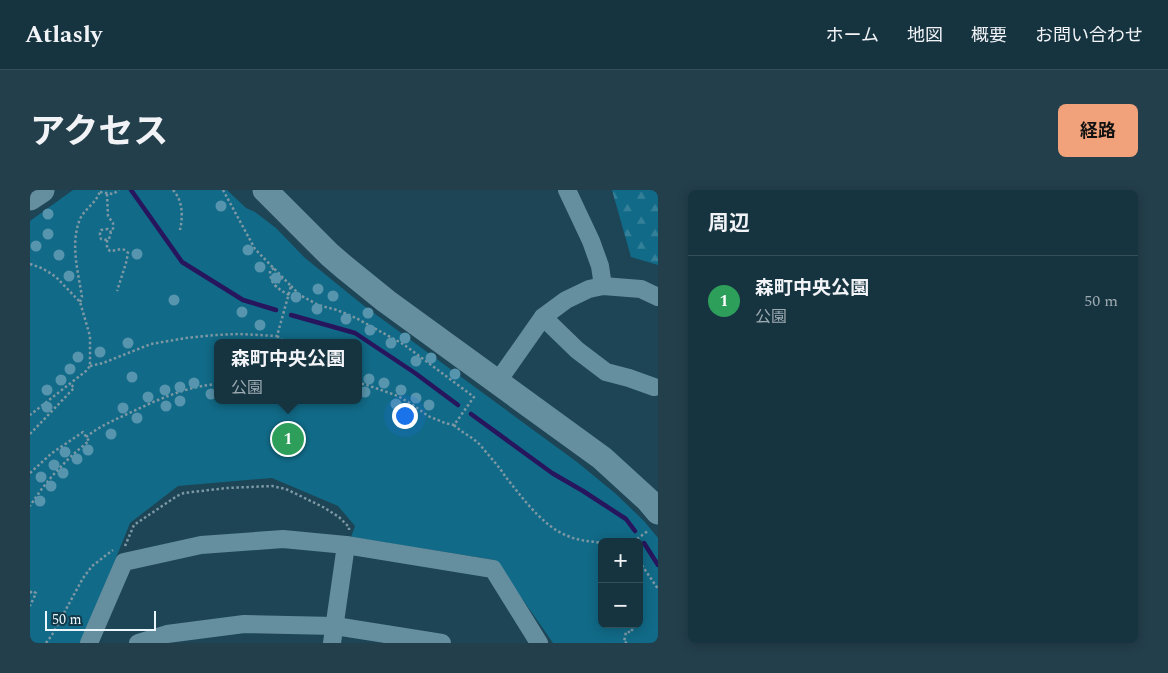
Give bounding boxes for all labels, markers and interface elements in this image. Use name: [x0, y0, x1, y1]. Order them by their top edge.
text: Atlasly: [25, 17, 102, 53]
text: ホーム: [826, 22, 879, 49]
text: 地図: [907, 22, 943, 49]
text: 概要: [971, 22, 1007, 49]
text: お問い合わせ: [1035, 22, 1143, 49]
button: 経路: [1058, 104, 1138, 157]
text: アクセス: [30, 106, 168, 159]
text: 周辺: [708, 208, 750, 240]
text: 森町中央公園: [755, 274, 869, 303]
text: 1: [720, 289, 728, 313]
text: 50 m: [1084, 289, 1118, 313]
text: 公園: [755, 305, 787, 329]
popup: [214, 339, 362, 404]
text: 森町中央公園: [231, 345, 345, 374]
text: 公園: [231, 376, 263, 400]
your location: [392, 403, 418, 429]
pin: 1: [272, 420, 304, 458]
map controls: [598, 538, 643, 628]
button: +: [598, 538, 643, 583]
button: −: [598, 583, 643, 628]
scale bar: [45, 608, 156, 631]
text: 50 m: [52, 609, 82, 630]

